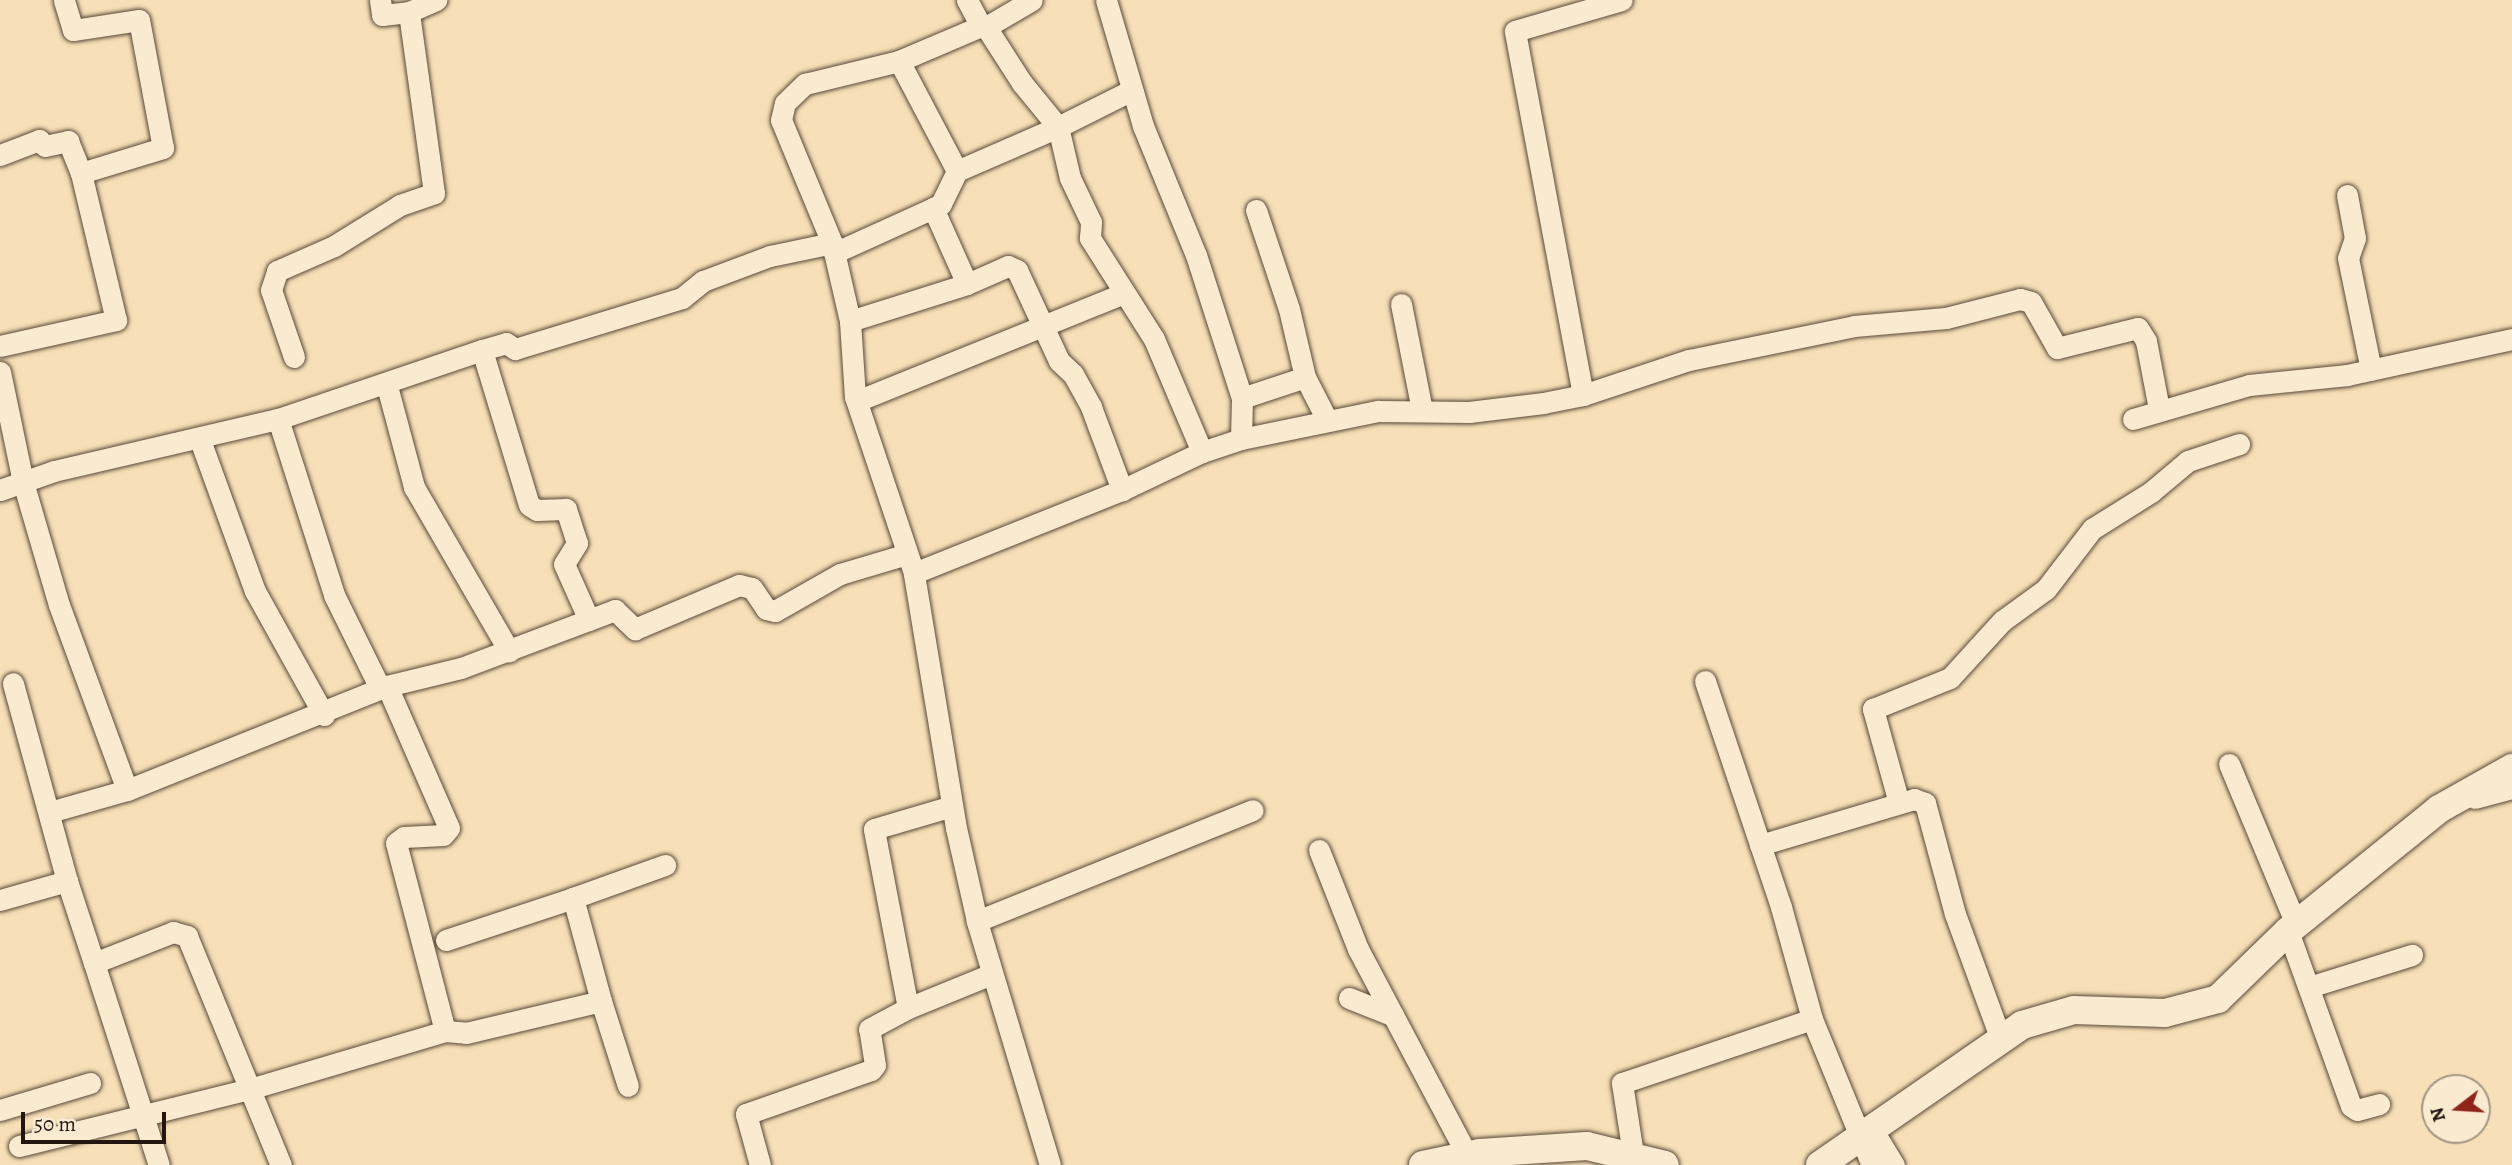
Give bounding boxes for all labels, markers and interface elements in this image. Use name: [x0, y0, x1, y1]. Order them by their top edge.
north arrow: [2421, 1074, 2491, 1144]
scale bar: [24, 1098, 170, 1142]
text: N: [2423, 1104, 2452, 1125]
text: 50 m: [34, 1110, 76, 1138]

